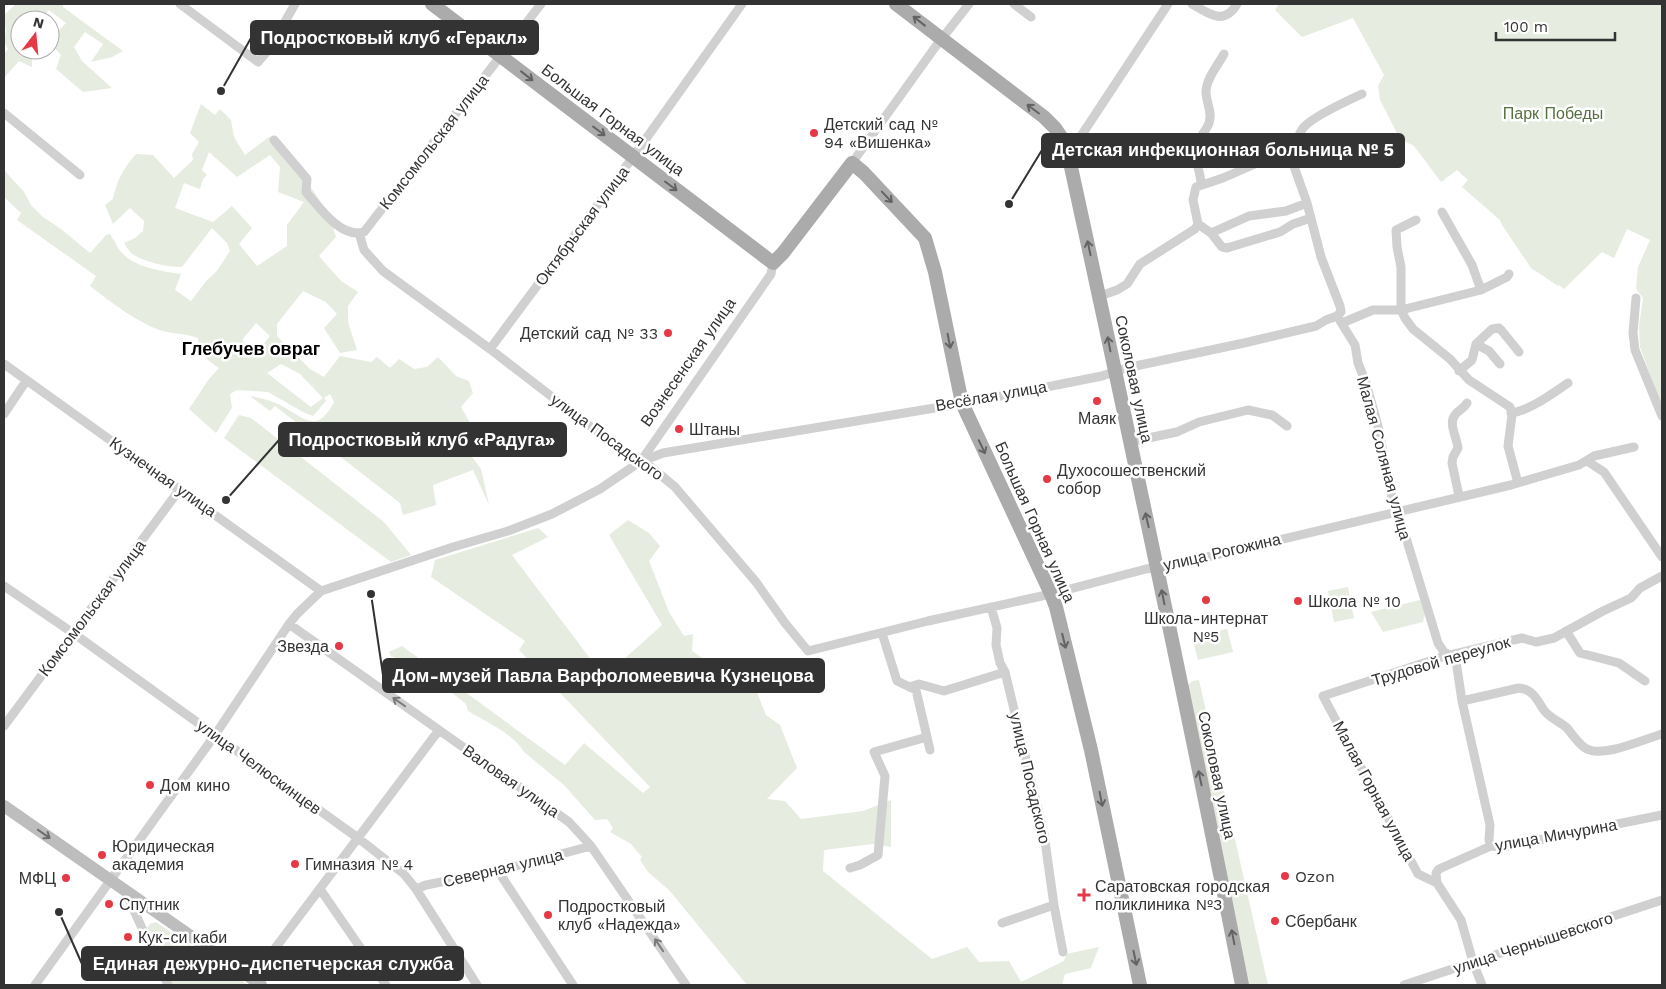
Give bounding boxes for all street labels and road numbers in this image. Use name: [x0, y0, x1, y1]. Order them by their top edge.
street label: Большая Горная улица: [538, 60, 688, 180]
street label: Комсомольская улица: [375, 71, 493, 213]
street label: Октябрьская улица: [531, 163, 633, 289]
street label: Вознесенская улица: [636, 294, 740, 430]
street label: Соколовая улица: [1111, 313, 1157, 445]
street label: Малая Соляная улица: [1353, 374, 1415, 542]
street label: Весёлая улица: [934, 377, 1048, 415]
street label: улица Посадского: [547, 390, 667, 484]
street label: Кузнечная улица: [106, 433, 220, 521]
street label: Большая Горная улица: [991, 439, 1079, 605]
street label: улица Рогожина: [1161, 529, 1283, 575]
street label: Комсомольская улица: [34, 536, 150, 680]
street label: Трудовой переулок: [1370, 632, 1513, 690]
street label: Соколовая улица: [1194, 709, 1240, 841]
street label: улица Посадского: [1006, 710, 1054, 846]
street label: улица Челюскинцев: [193, 716, 325, 818]
street label: Малая Горная улица: [1329, 718, 1419, 864]
street label: Валовая улица: [459, 741, 563, 821]
street label: улица Мичурина: [1494, 815, 1619, 855]
street label: Северная улица: [441, 845, 565, 891]
street label: улица Чернышевского: [1451, 908, 1615, 978]

